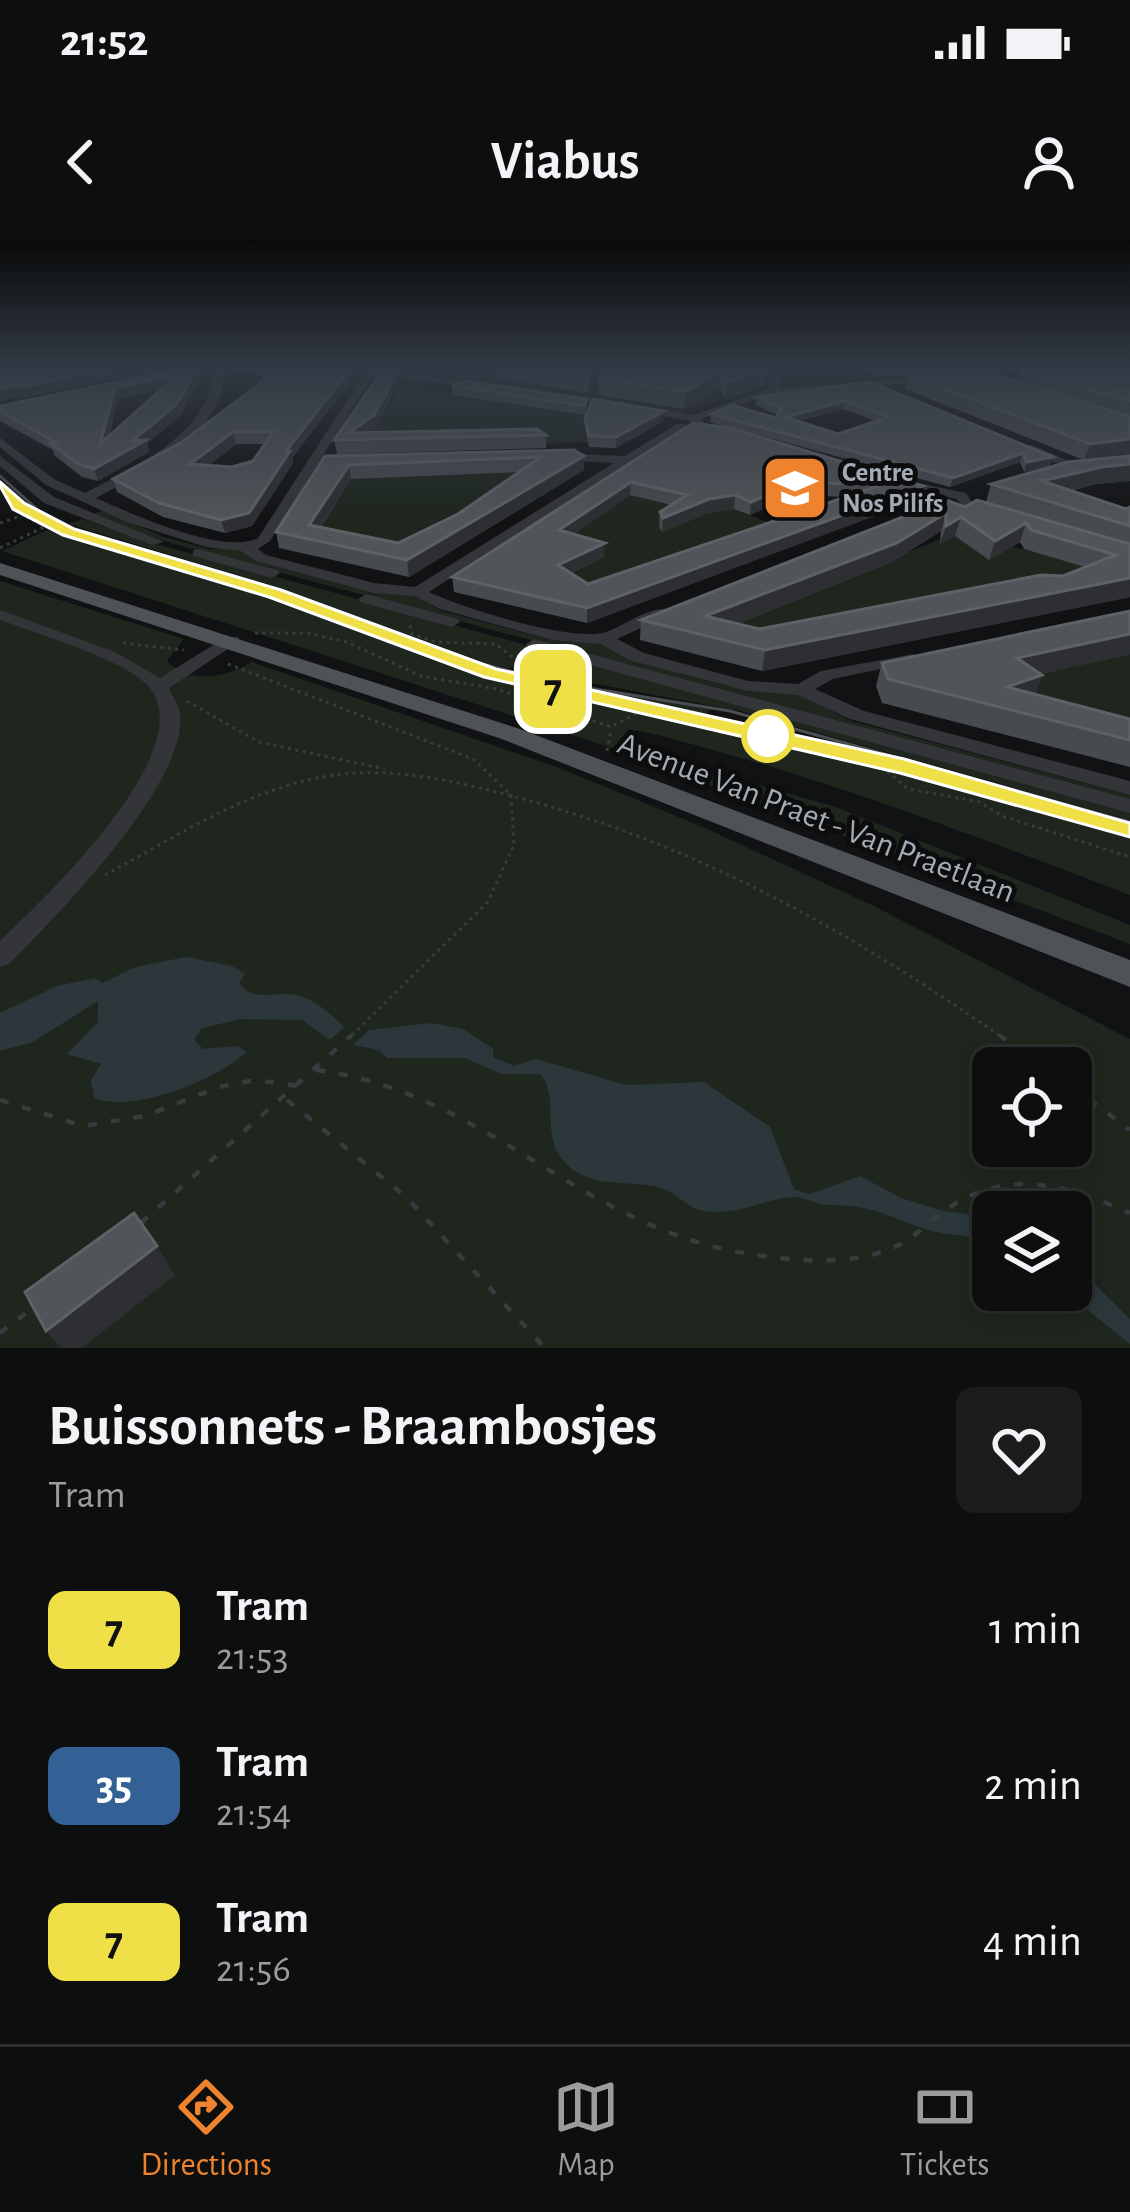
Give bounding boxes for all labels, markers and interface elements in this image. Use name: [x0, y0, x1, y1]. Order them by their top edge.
text: 21:52: [60, 19, 148, 64]
icon: back: [48, 129, 114, 195]
icon: person: [1016, 129, 1082, 195]
text: Viabus: [491, 135, 639, 189]
school or university icon: Centre Nos Pilifs: [760, 453, 830, 523]
place label: Centre Nos Pilifs: [842, 459, 943, 517]
line badge: 7: [514, 650, 592, 728]
text: 7: [544, 668, 562, 710]
unlabelled marker: [743, 711, 793, 761]
street label: Avenue Van Praet - Van Praetlaan: [613, 727, 1019, 909]
map controls: [972, 1047, 1092, 1311]
button: locate: [972, 1047, 1092, 1167]
button: layers: [972, 1191, 1092, 1311]
button: heart: [956, 1387, 1082, 1513]
text: Buissonnets - Braambosjes: [48, 1398, 657, 1455]
text: Tram: [48, 1476, 126, 1515]
text: Tram: [216, 1584, 309, 1629]
text: 1 min: [989, 1607, 1082, 1652]
text: 7: [105, 1609, 123, 1651]
text: 21:53: [216, 1638, 288, 1677]
text: Tram: [216, 1740, 309, 1785]
text: 2 min: [984, 1763, 1082, 1808]
text: 35: [96, 1765, 132, 1807]
text: 21:54: [216, 1794, 291, 1833]
text: Tram: [216, 1896, 309, 1941]
text: 4 min: [983, 1919, 1082, 1964]
text: 7: [105, 1921, 123, 1963]
text: 21:56: [216, 1950, 291, 1989]
tab: Directions: [141, 2074, 272, 2186]
tab: Map: [553, 2074, 619, 2186]
tab: Tickets: [900, 2074, 989, 2186]

